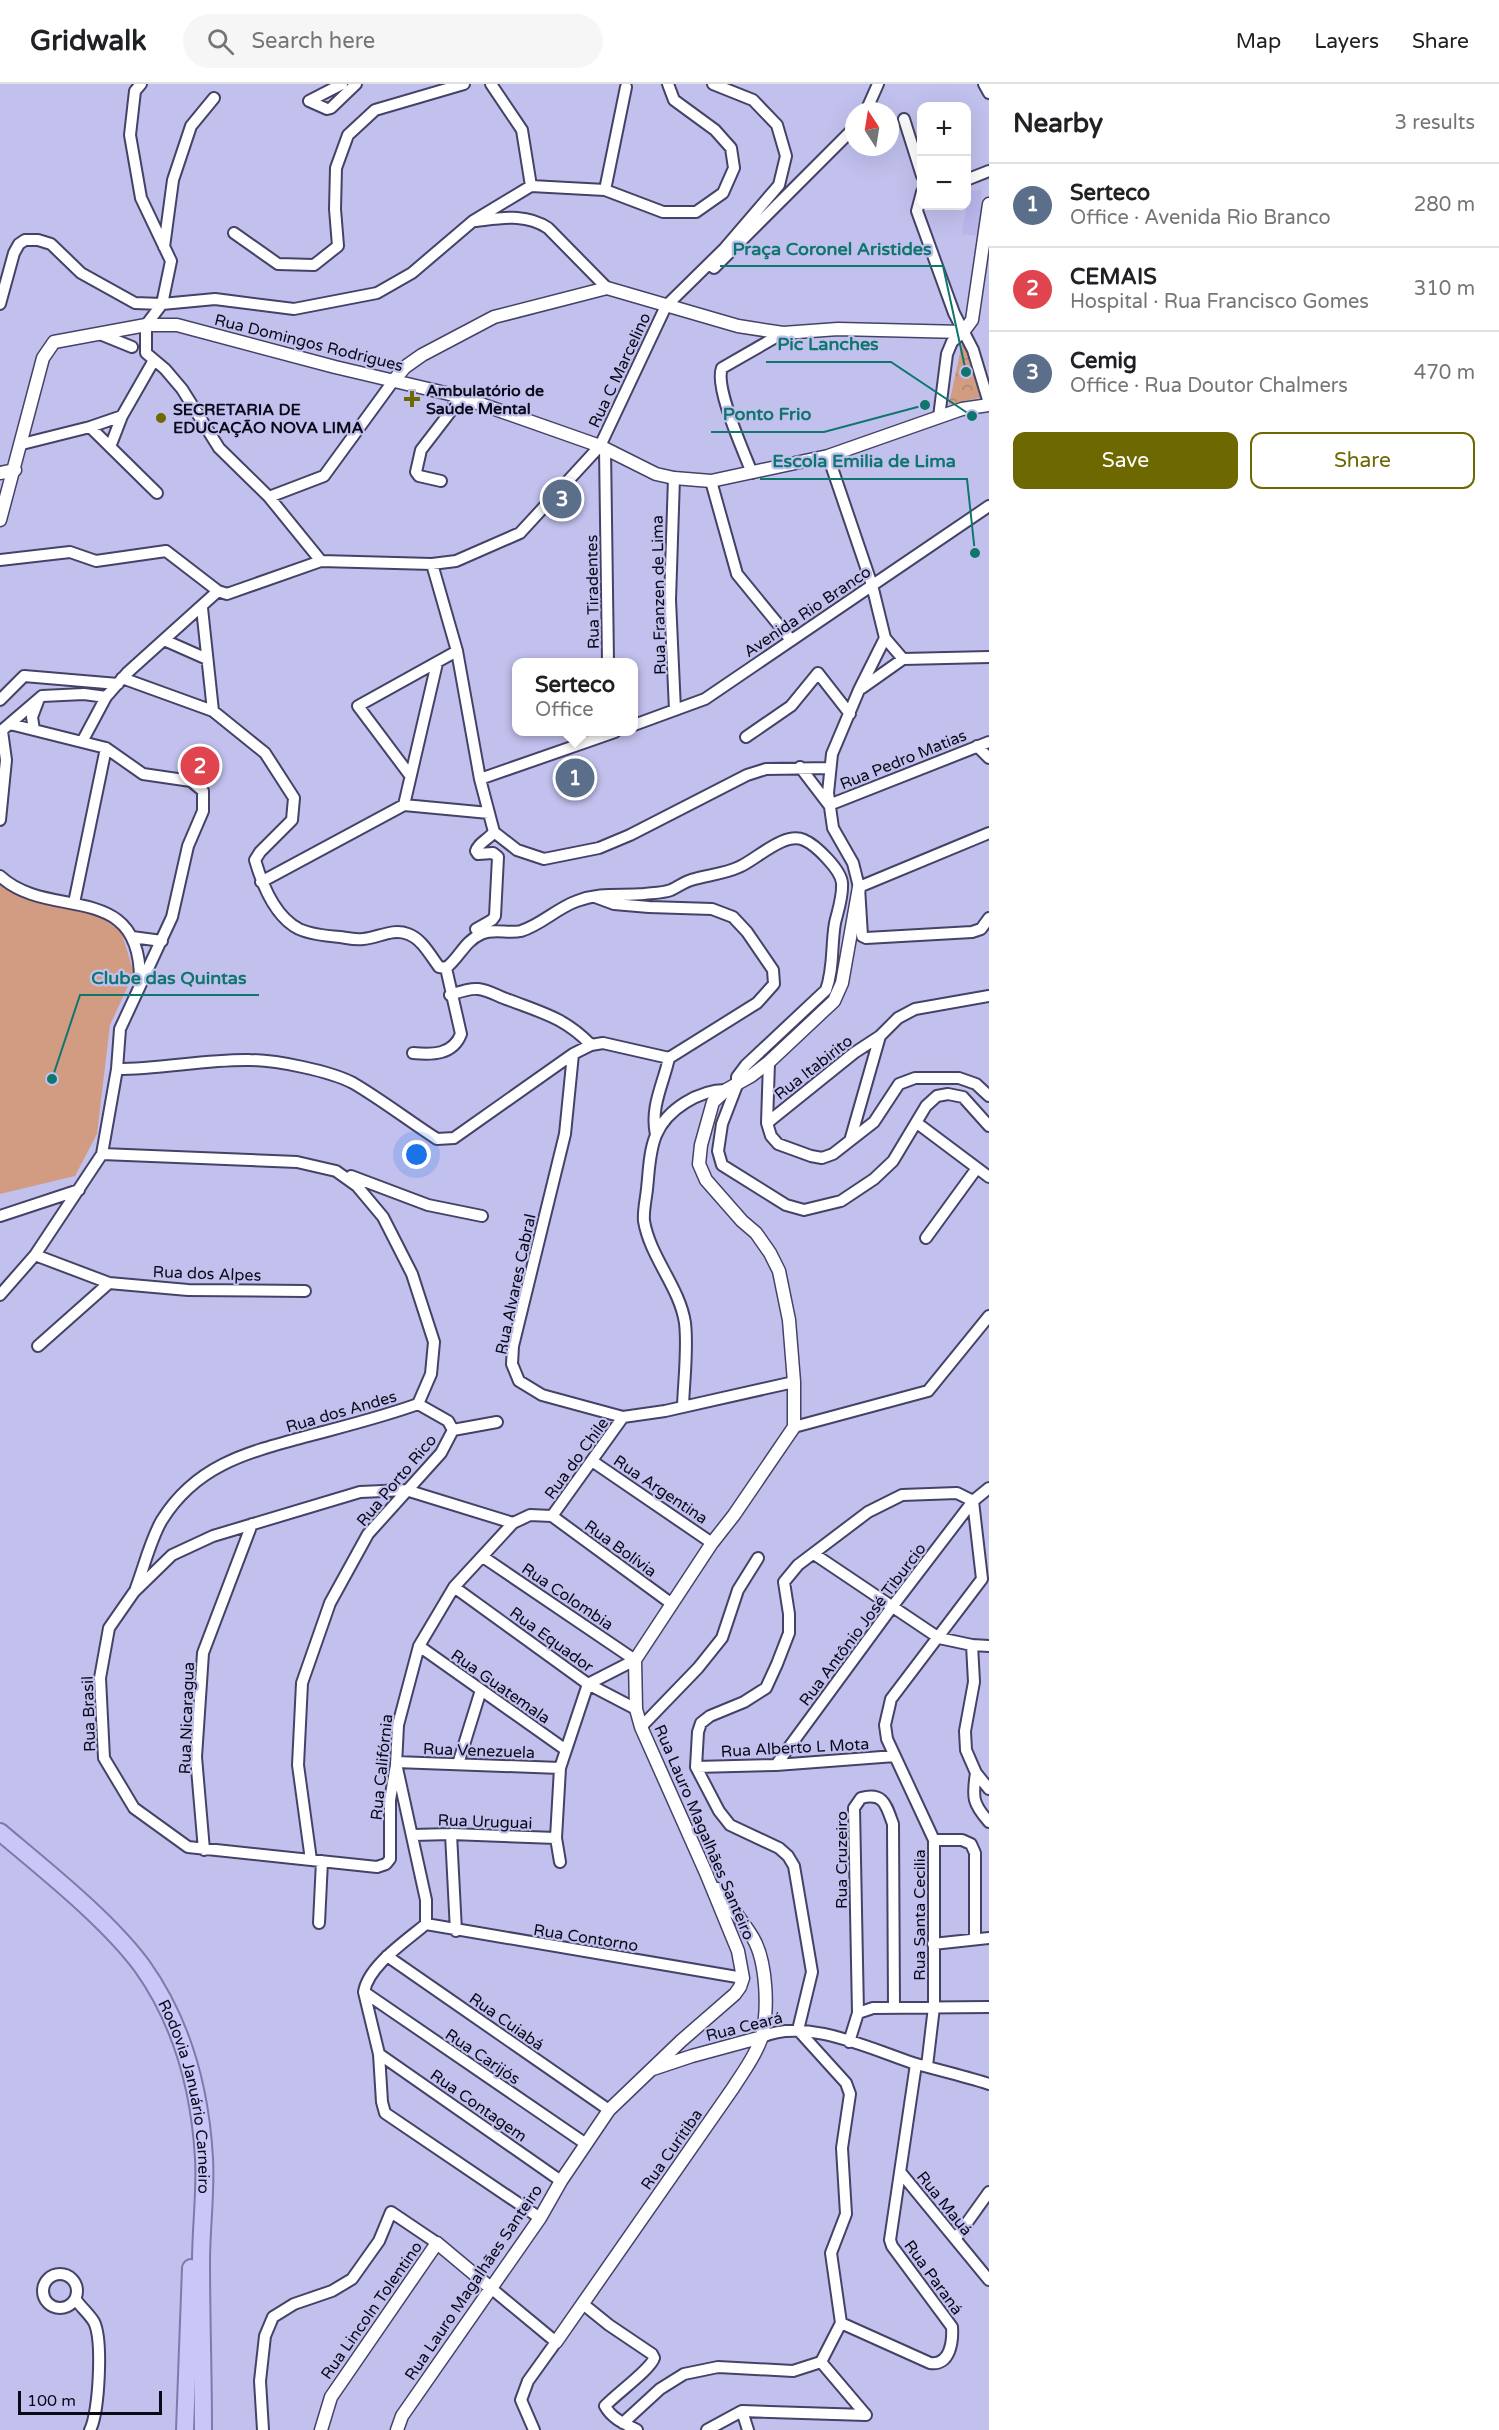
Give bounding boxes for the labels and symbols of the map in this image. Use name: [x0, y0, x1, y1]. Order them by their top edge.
north arrow: [845, 102, 899, 156]
callout: Praça Coronel Aristides: [720, 230, 943, 266]
text: Praça Coronel Aristides: [732, 238, 932, 260]
street label: Rua Domingos Rodrigues: [212, 310, 405, 376]
street label: Rua C Marcelino: [584, 310, 655, 431]
callout: Pic Lanches: [766, 326, 891, 362]
text: Pic Lanches: [777, 333, 879, 355]
place label: Ambulatório de Saúde Mental: [426, 381, 544, 419]
marker: Ambulatório de Saúde Mental: [403, 390, 421, 408]
callout: Ponto Frio: [711, 396, 824, 432]
place label: SECRETARIA DE EDUCAÇÃO NOVA LIMA: [173, 400, 364, 438]
text: Ponto Frio: [723, 403, 811, 425]
marker: SECRETARIA DE EDUCAÇÃO NOVA LIMA: [154, 411, 168, 425]
callout: Escola Emilia de Lima: [760, 443, 967, 479]
text: Escola Emilia de Lima: [772, 450, 956, 472]
pin: 3: [542, 476, 582, 522]
street label: Rua Franzen de Lima: [648, 515, 670, 675]
street label: Rua Tiradentes: [582, 535, 604, 649]
street label: Avenida Rio Branco: [740, 562, 875, 662]
street label: Rua Pedro Matias: [837, 725, 970, 794]
pin: 2: [180, 744, 220, 788]
pin: 1: [556, 756, 594, 800]
callout: Clube das Quintas: [80, 959, 259, 995]
text: Clube das Quintas: [91, 967, 247, 989]
street label: Rua Itabirito: [771, 1031, 857, 1105]
your location: [402, 1140, 431, 1169]
street label: Rua Alvares Cabral: [491, 1212, 541, 1357]
street label: Rua dos Alpes: [152, 1262, 262, 1286]
street label: Rua dos Andes: [284, 1387, 399, 1437]
street label: Rua do Chile: [540, 1414, 613, 1503]
street label: Rua Porto Rico: [352, 1430, 441, 1531]
street label: Rua Argentina: [609, 1451, 711, 1529]
street label: Rua Bolívia: [580, 1516, 660, 1582]
street label: Rua Antônio José Tiburcio: [795, 1539, 931, 1710]
street label: Rua Colombia: [518, 1559, 617, 1635]
street label: Rua Equador: [505, 1603, 598, 1678]
street label: Rua Guatemala: [447, 1645, 554, 1728]
street label: Rua Nicaragua: [175, 1662, 199, 1775]
street label: Rua Brasil: [78, 1676, 100, 1752]
street label: Rua Califórnia: [366, 1713, 398, 1821]
street label: Rua Lauro Magalhães Santeiro: [650, 1722, 759, 1943]
street label: Rua Alberto L Mota: [720, 1734, 870, 1762]
street label: Rua Venezuela: [423, 1739, 535, 1763]
street label: Rua Uruguai: [437, 1810, 533, 1834]
street label: Rua Cruzeiro: [832, 1811, 852, 1909]
street label: Rua Santa Cecilia: [910, 1849, 930, 1981]
street label: Rua Contorno: [532, 1920, 640, 1956]
street label: Rua Cuiabá: [465, 1989, 548, 2055]
street label: Rodovia Januário Carneiro: [153, 1996, 214, 2194]
street label: Rua Ceará: [704, 2008, 785, 2046]
street label: Rua Carijós: [441, 2024, 524, 2089]
street label: Rua Contagem: [426, 2065, 531, 2147]
street label: Rua Curitiba: [637, 2105, 707, 2194]
street label: Rua Mauá: [912, 2167, 976, 2240]
street label: Rua Lauro Magalhães Santeiro: [401, 2181, 547, 2384]
street label: Rua Paraná: [899, 2236, 967, 2319]
street label: Rua Lincoln Tolentino: [317, 2238, 427, 2383]
scale bar: [18, 2388, 162, 2416]

